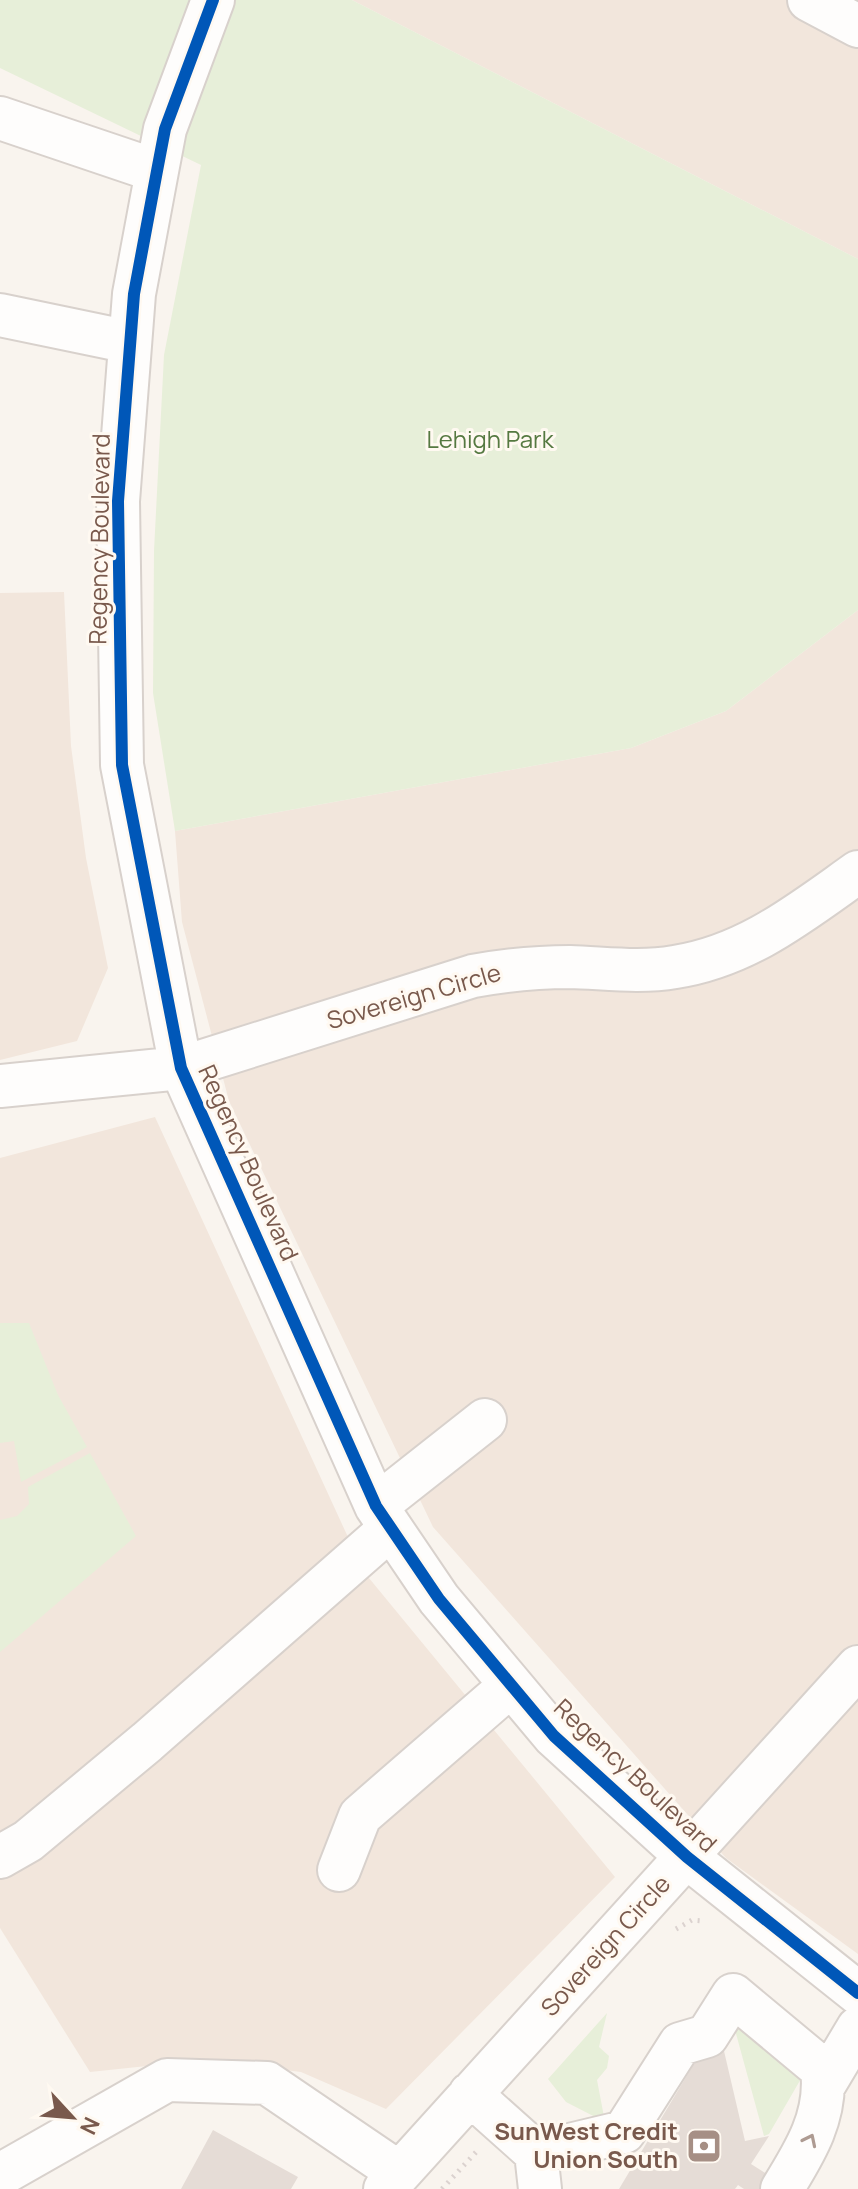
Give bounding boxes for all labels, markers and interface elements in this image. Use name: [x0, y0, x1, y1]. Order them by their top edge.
park label: Lehigh Park: [426, 422, 555, 455]
street label: Regency Boulevard: [80, 433, 117, 645]
street label: Sovereign Circle: [323, 955, 504, 1036]
street label: Regency Boulevard: [191, 1059, 307, 1266]
street label: Regency Boulevard: [548, 1691, 725, 1859]
street label: Sovereign Circle: [533, 1867, 677, 2023]
north arrow: [32, 2077, 112, 2157]
text: N: [73, 2112, 107, 2139]
place label: SunWest Credit Union South: [494, 2114, 678, 2175]
bank icon: SunWest Credit Union South: [685, 2127, 723, 2165]
one-way arrow: [800, 2133, 816, 2148]

